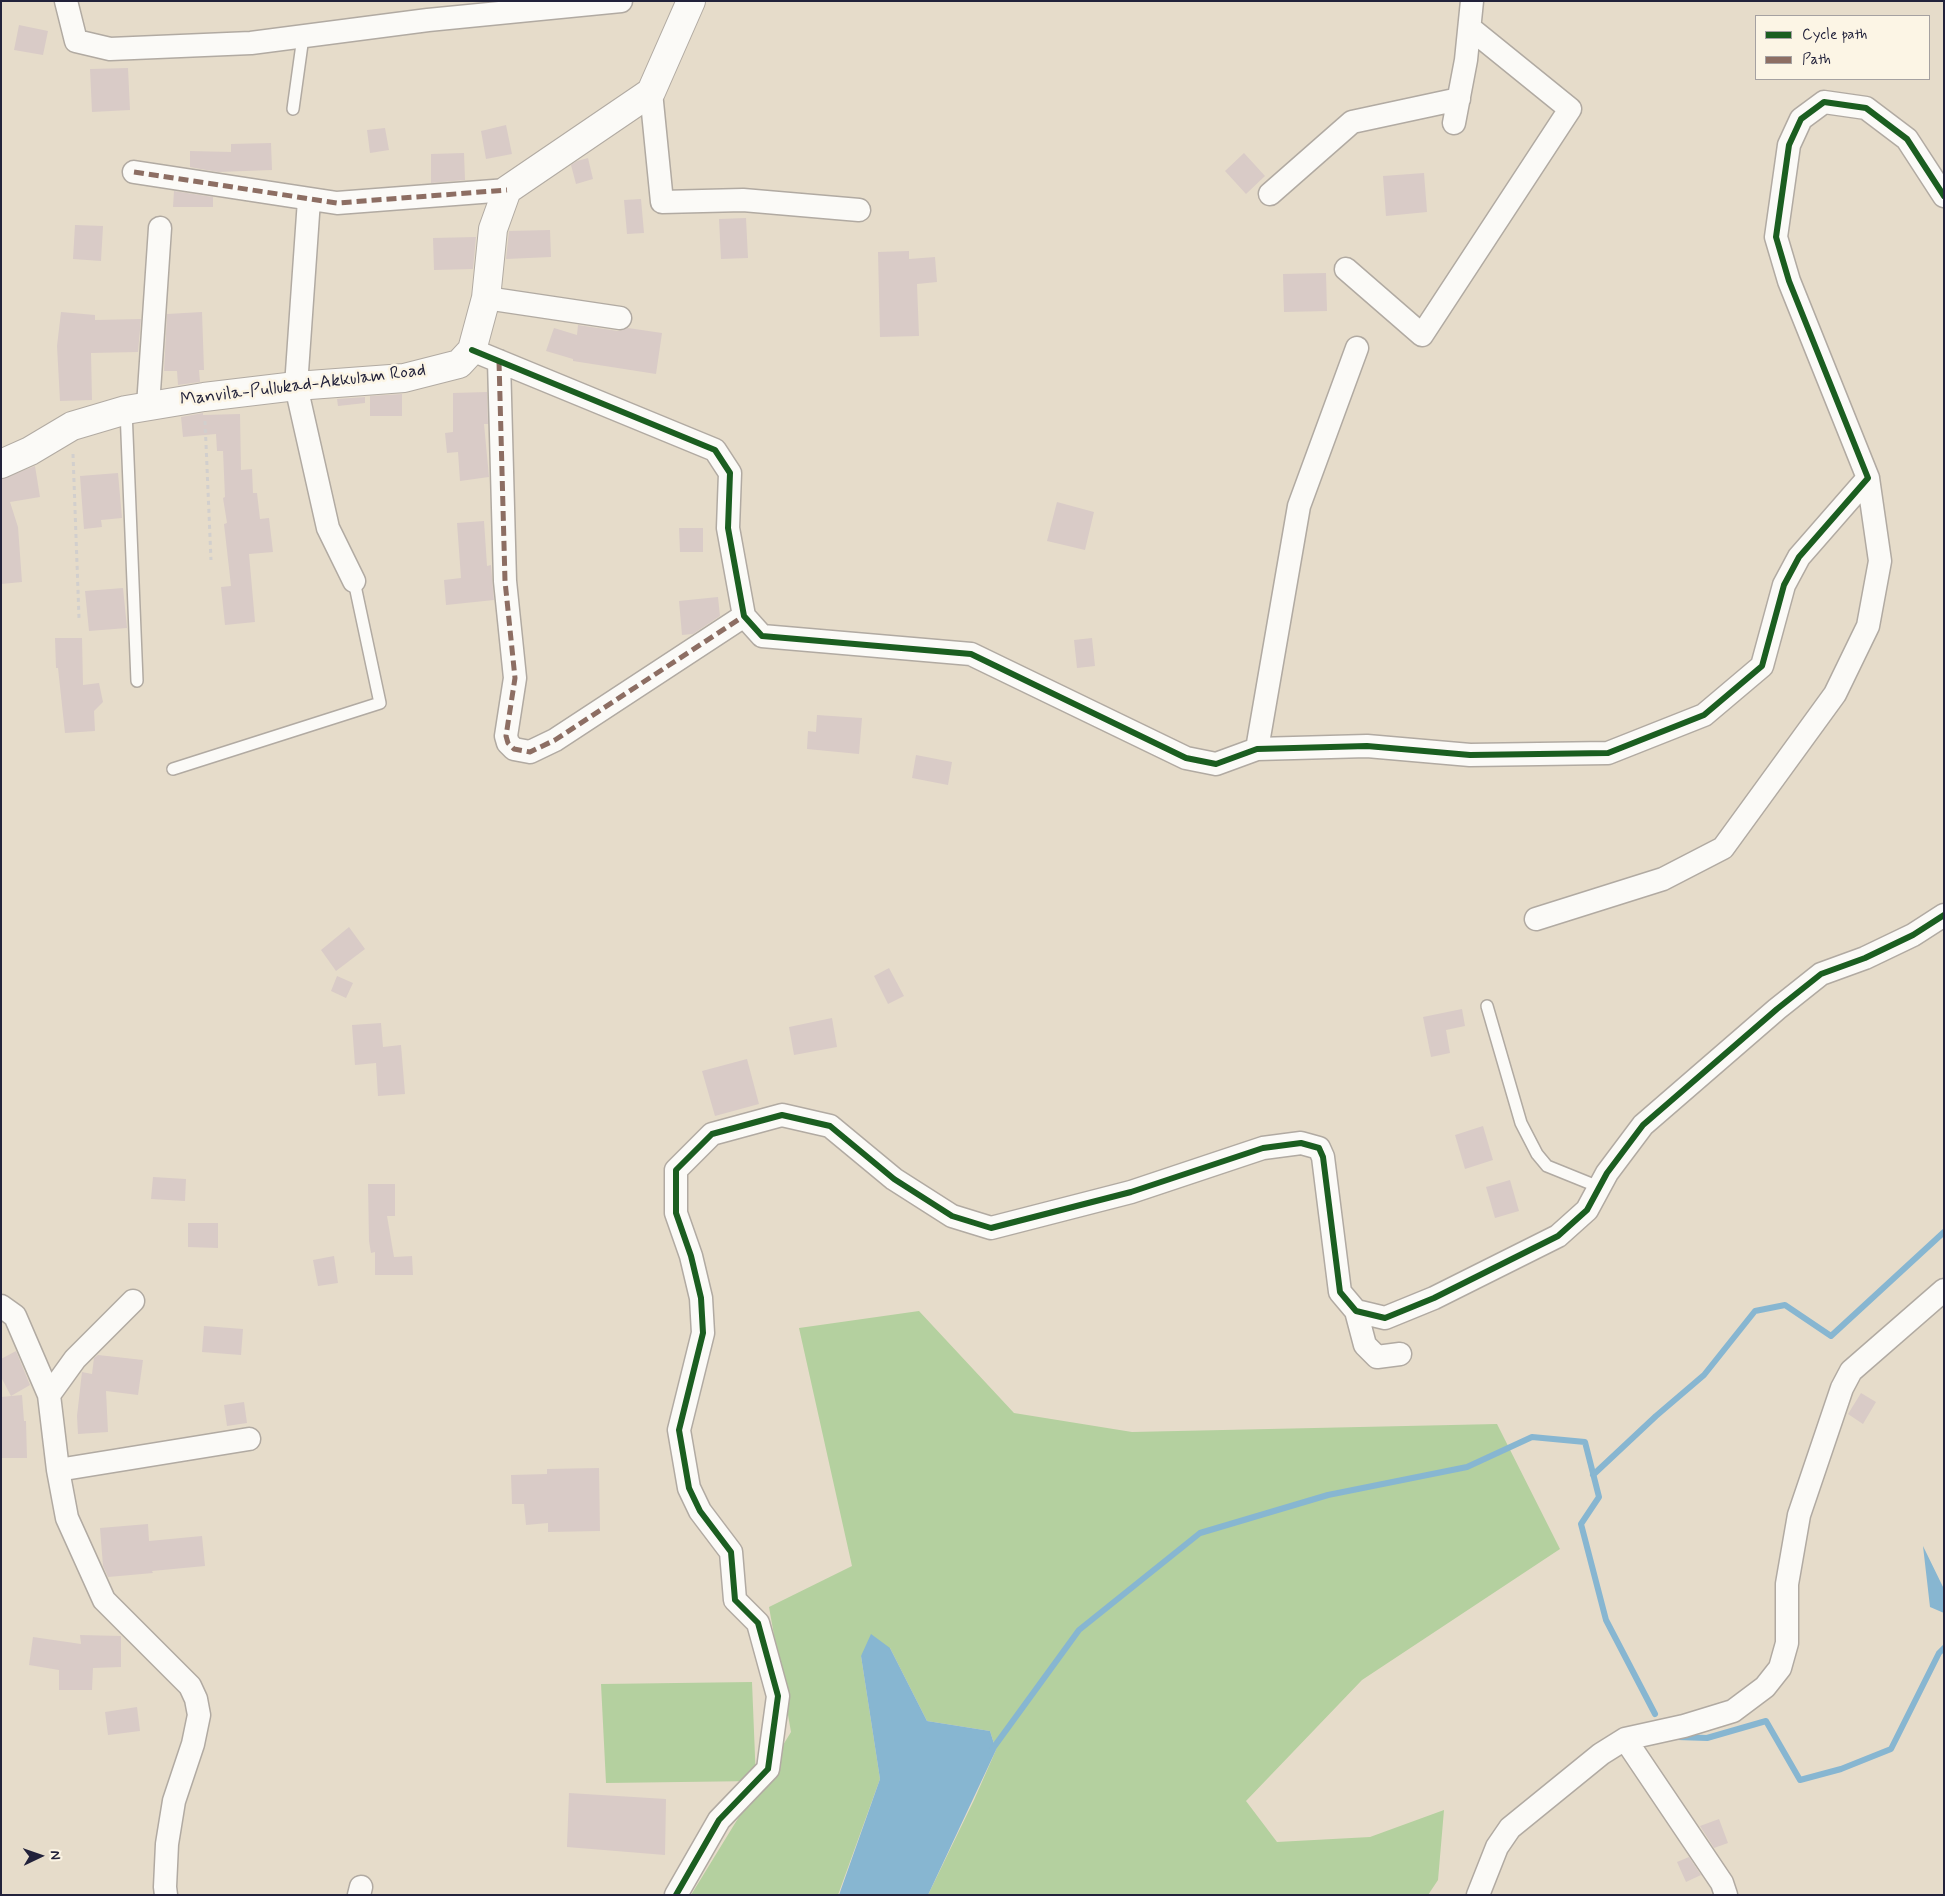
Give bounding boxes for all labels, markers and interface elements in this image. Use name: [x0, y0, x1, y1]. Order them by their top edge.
legend: [1755, 15, 1930, 80]
text: Cycle path: [1802, 25, 1867, 45]
text: Path: [1802, 50, 1831, 70]
street label: Manvila-Pullukad-Akkulam Road: [179, 360, 427, 412]
north arrow: [15, 1831, 65, 1881]
text: N: [46, 1850, 64, 1860]

